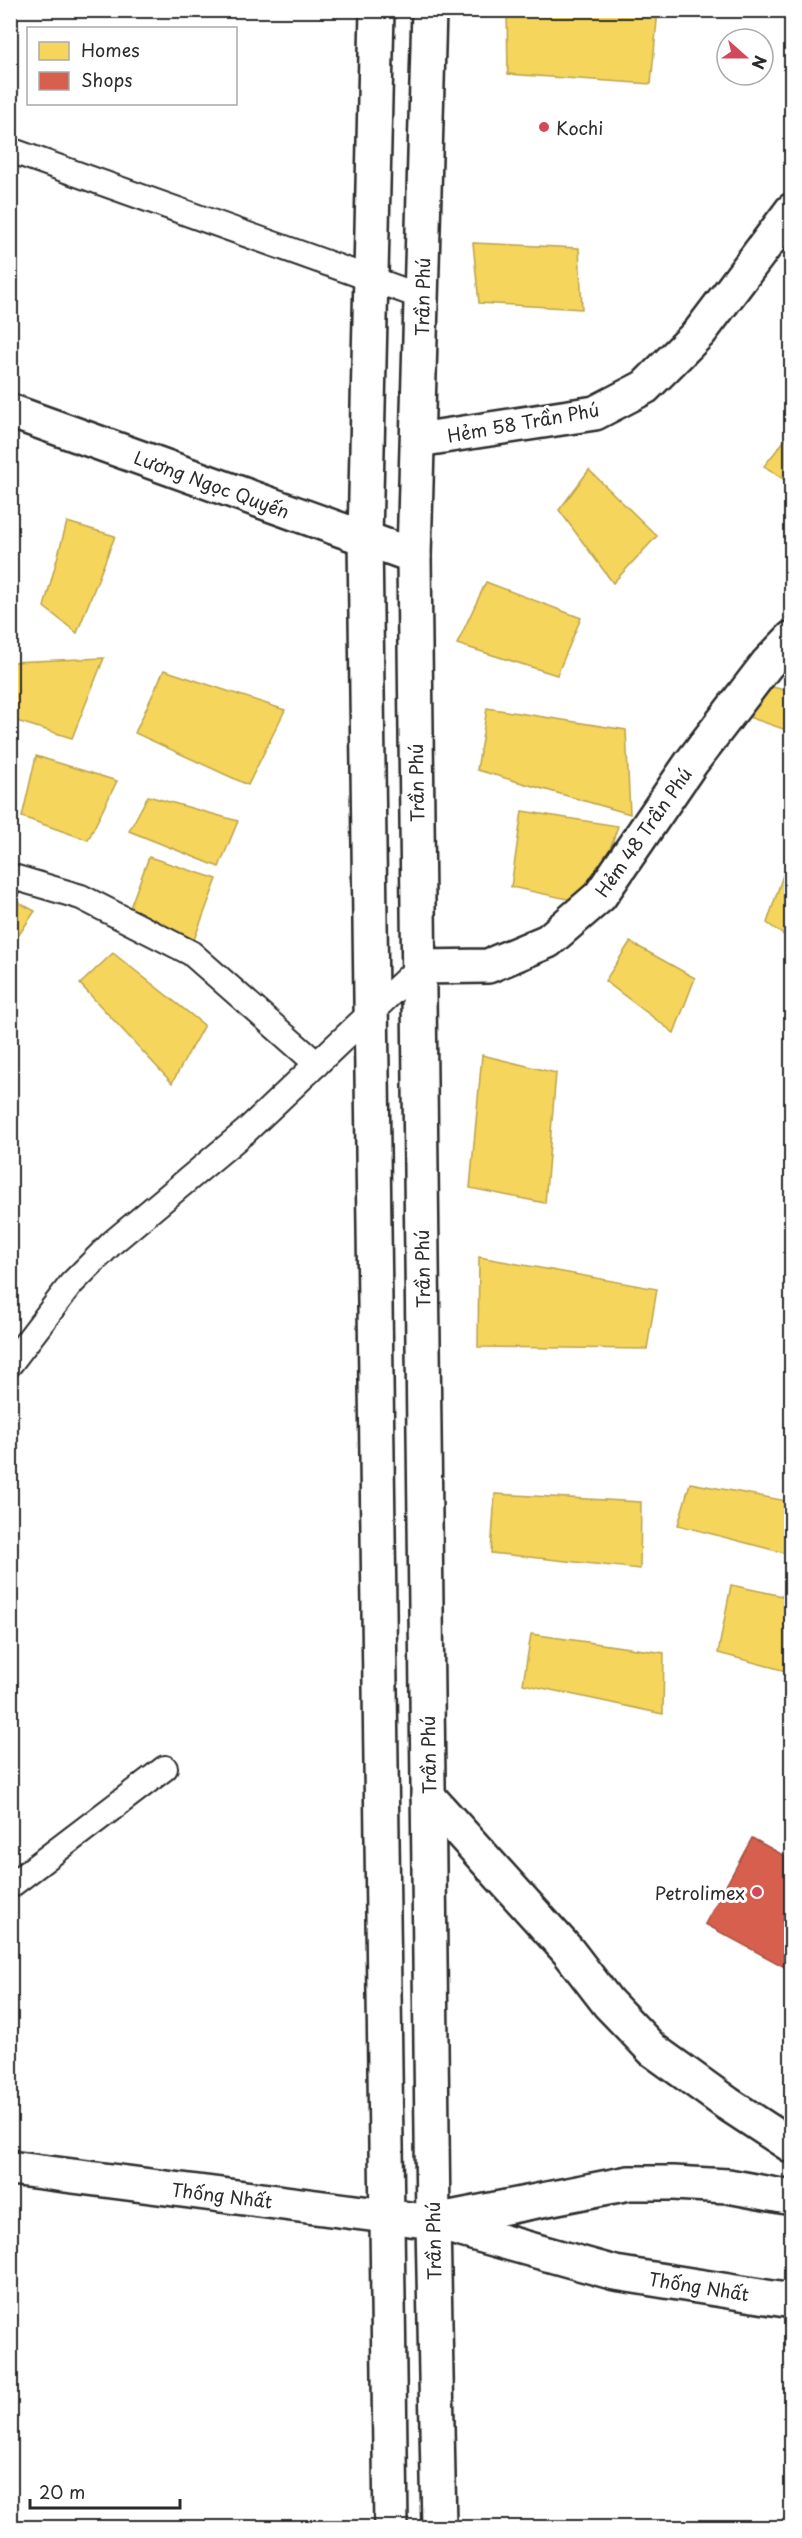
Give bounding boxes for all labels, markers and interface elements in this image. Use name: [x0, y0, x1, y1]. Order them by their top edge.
legend: [27, 27, 237, 105]
north arrow: [715, 27, 775, 87]
text: Homes: [81, 36, 139, 63]
text: N: [746, 53, 773, 73]
text: Shops: [81, 66, 132, 93]
place label: Kochi: [556, 114, 603, 141]
marker: Kochi: [537, 120, 551, 134]
street label: Trần Phú: [408, 258, 436, 336]
street label: Hẻm 58 Trần Phú: [445, 395, 601, 449]
street label: Lương Ngọc Quyến: [131, 443, 293, 525]
street label: Trần Phú: [402, 744, 430, 822]
street label: Hẻm 48 Trần Phú: [588, 762, 698, 902]
street label: Trần Phú: [408, 1230, 436, 1308]
street label: Trần Phú: [414, 1716, 442, 1794]
place label: Petrolimex: [655, 1879, 745, 1906]
marker: Petrolimex: [750, 1885, 764, 1899]
street label: Thống Nhất: [170, 2175, 274, 2215]
street label: Trần Phú: [419, 2202, 447, 2280]
street label: Thống Nhất: [647, 2265, 751, 2307]
scale bar: [30, 2472, 180, 2510]
text: 20 m: [39, 2478, 85, 2505]

